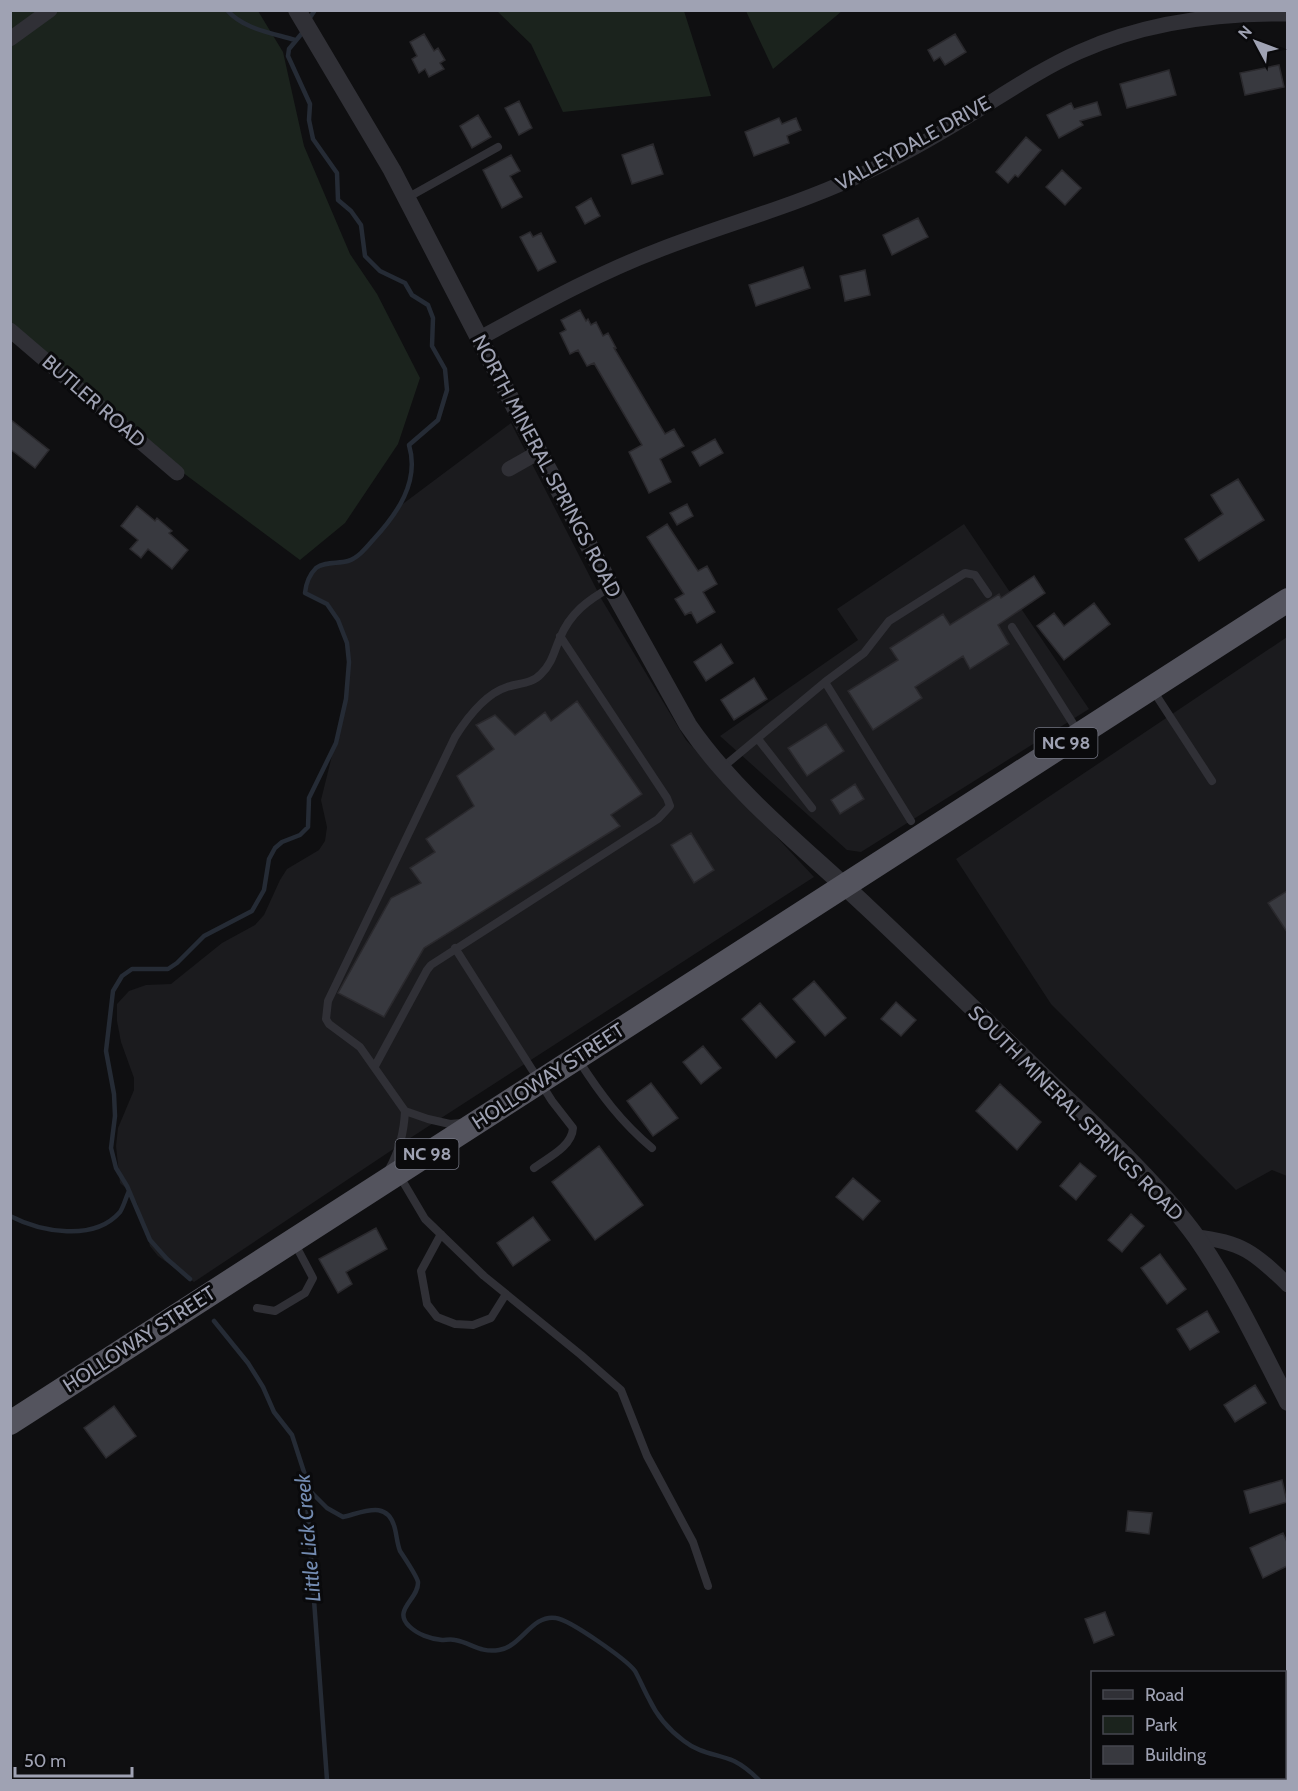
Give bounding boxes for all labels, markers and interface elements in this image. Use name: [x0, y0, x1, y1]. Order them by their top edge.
north arrow: [1226, 12, 1286, 72]
text: N: [1234, 22, 1256, 43]
street label: VALLEYDALE DRIVE: [831, 91, 995, 195]
street label: NORTH MINERAL SPRINGS ROAD: [467, 331, 627, 601]
street label: BUTLER ROAD: [38, 350, 150, 452]
road number: NC 98: [1034, 728, 1098, 758]
street label: SOUTH MINERAL SPRINGS ROAD: [963, 1000, 1189, 1226]
street label: HOLLOWAY STREET: [467, 1018, 629, 1134]
road number: NC 98: [396, 1139, 458, 1169]
street label: HOLLOWAY STREET: [58, 1281, 220, 1397]
water label: Little Lick Creek: [289, 1472, 326, 1603]
legend: [1091, 1671, 1286, 1779]
text: Road: [1145, 1684, 1184, 1706]
text: Park: [1145, 1714, 1178, 1736]
scale bar: [15, 1740, 132, 1778]
text: Building: [1145, 1744, 1207, 1766]
text: 50 m: [24, 1750, 66, 1772]

